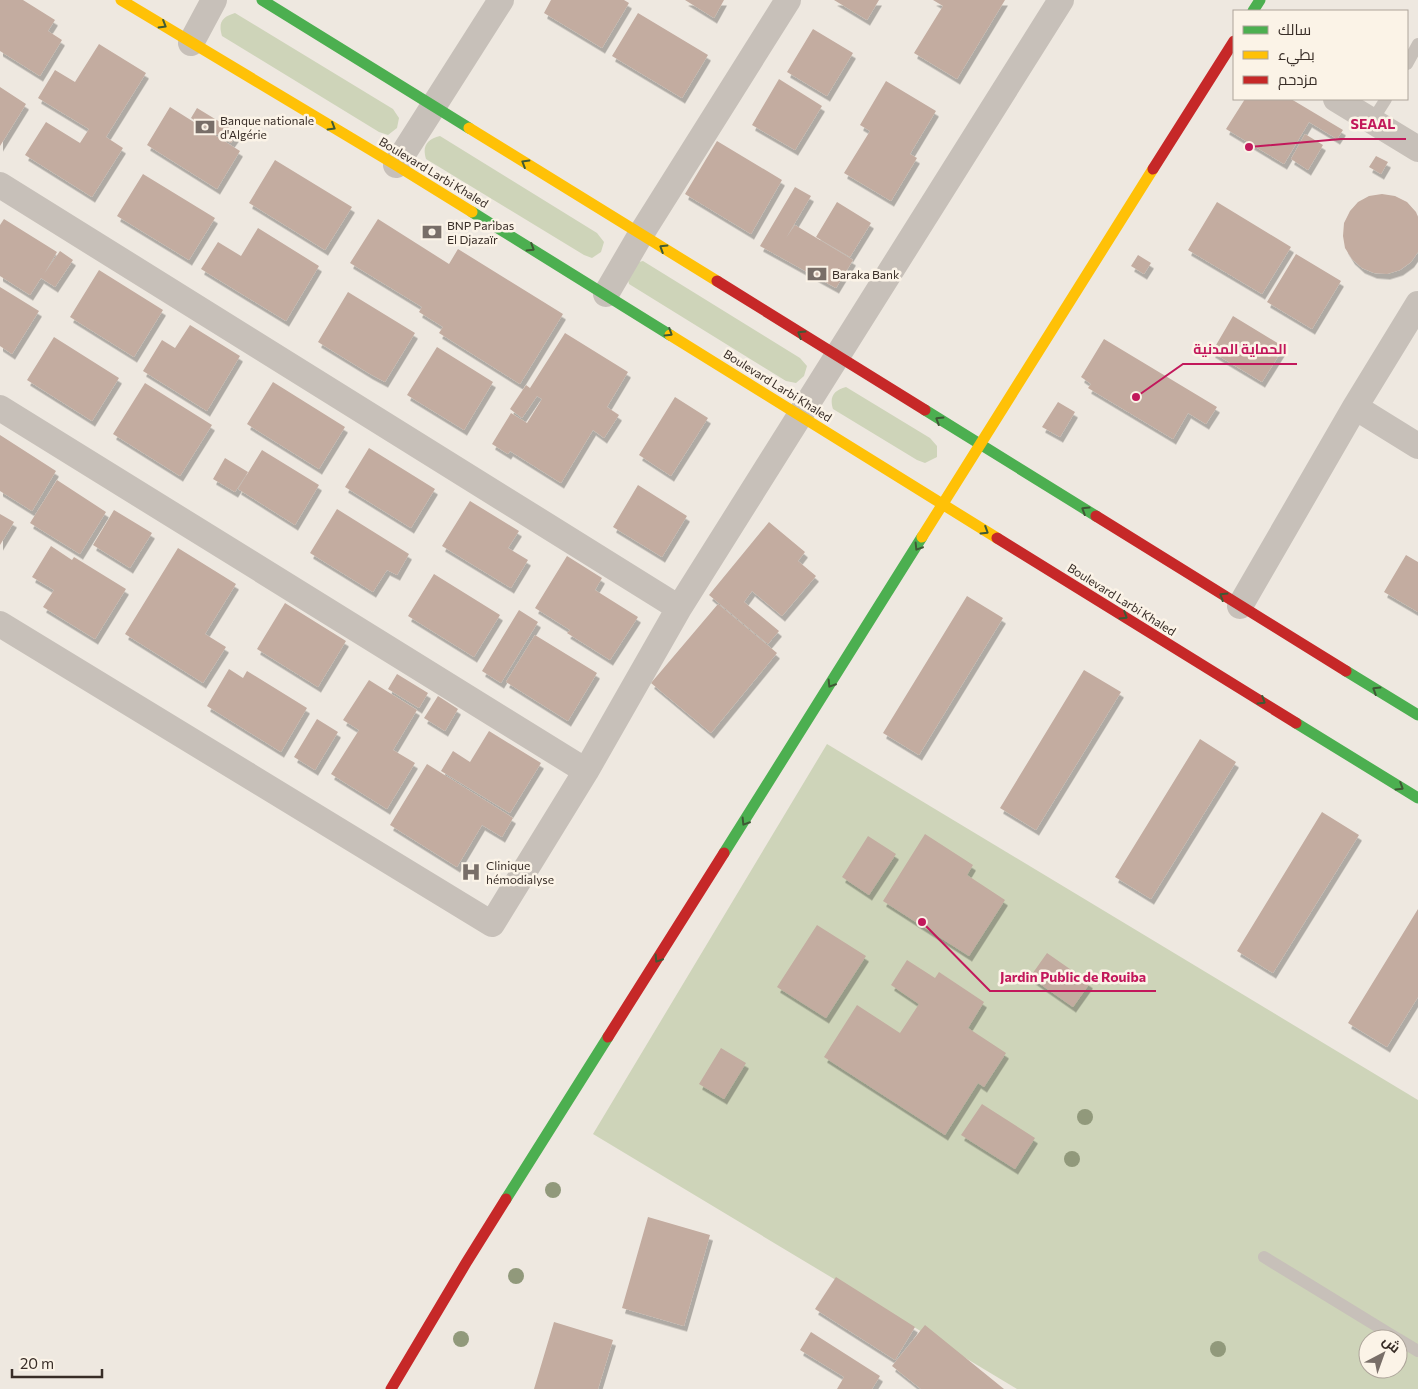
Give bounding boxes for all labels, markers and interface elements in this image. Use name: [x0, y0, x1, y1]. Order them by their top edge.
legend: [1233, 10, 1408, 100]
one-way arrow: [157, 19, 166, 29]
text: سالك: [1278, 20, 1311, 38]
text: بطيء: [1278, 45, 1315, 67]
text: مزدحم: [1278, 70, 1318, 90]
callout: SEAAL: [1341, 110, 1406, 139]
place label: Banque nationale d'Algérie: [220, 113, 314, 141]
text: SEAAL: [1350, 115, 1396, 132]
bank icon: Banque nationale d'Algérie: [194, 116, 216, 138]
one-way arrow: [327, 120, 336, 130]
street label: Boulevard Larbi Khaled: [377, 134, 491, 210]
one-way arrow: [521, 160, 530, 170]
place label: BNP Paribas El Djazaïr: [447, 218, 514, 246]
bank icon: BNP Paribas El Djazaïr: [421, 221, 443, 243]
one-way arrow: [525, 241, 534, 251]
one-way arrow: [660, 245, 669, 255]
bank icon: Baraka Bank: [806, 263, 828, 285]
place label: Baraka Bank: [832, 267, 900, 281]
one-way arrow: [664, 327, 673, 337]
one-way arrow: [798, 331, 807, 341]
callout: الحماية المدنية: [1183, 335, 1297, 364]
text: الحماية المدنية: [1193, 340, 1287, 357]
street label: Boulevard Larbi Khaled: [721, 346, 835, 424]
one-way arrow: [936, 417, 945, 426]
one-way arrow: [1081, 507, 1090, 517]
one-way arrow: [980, 525, 989, 534]
one-way arrow: [914, 541, 924, 550]
street label: Boulevard Larbi Khaled: [1065, 560, 1179, 638]
one-way arrow: [1220, 592, 1229, 602]
one-way arrow: [1118, 610, 1127, 620]
one-way arrow: [828, 679, 838, 688]
one-way arrow: [1373, 687, 1382, 696]
one-way arrow: [1257, 695, 1266, 705]
one-way arrow: [1395, 780, 1404, 790]
one-way arrow: [741, 816, 751, 825]
place label: Clinique hémodialyse: [486, 858, 554, 886]
hospital icon: Clinique hémodialyse: [460, 861, 482, 883]
one-way arrow: [655, 953, 664, 963]
callout: Jardin Public de Rouiba: [990, 962, 1156, 991]
text: Jardin Public de Rouiba: [1000, 968, 1146, 985]
north arrow: [1358, 1329, 1408, 1379]
text: ش: [1379, 1332, 1404, 1357]
scale bar: [12, 1346, 102, 1378]
text: 20 m: [20, 1354, 54, 1372]

